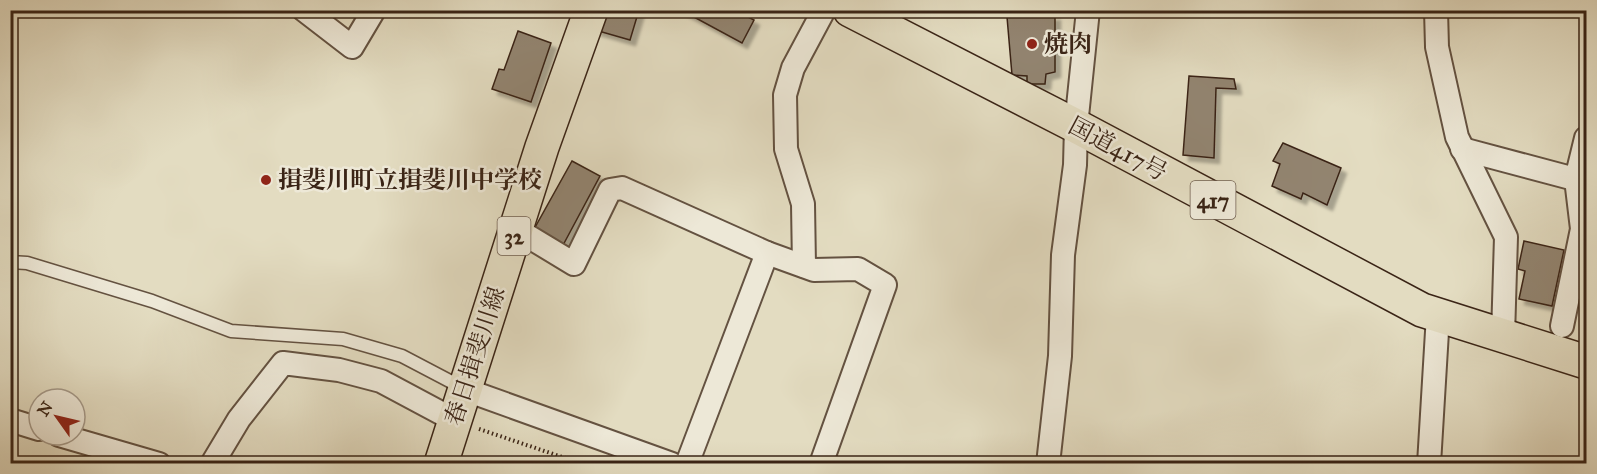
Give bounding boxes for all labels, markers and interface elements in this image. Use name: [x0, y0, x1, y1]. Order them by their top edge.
place label: 焼肉: [1044, 29, 1092, 59]
marker: 焼肉: [1025, 37, 1039, 51]
street label: 国道417号: [1063, 110, 1173, 188]
place label: 揖斐川町立揖斐川中学校: [278, 165, 542, 195]
marker: 揖斐川町立揖斐川中学校: [259, 173, 273, 187]
road number: 417: [1190, 181, 1236, 219]
road number: 32: [498, 217, 530, 255]
street label: 春日揖斐川線: [438, 283, 512, 429]
north arrow: [27, 387, 87, 447]
text: N: [33, 398, 57, 420]

